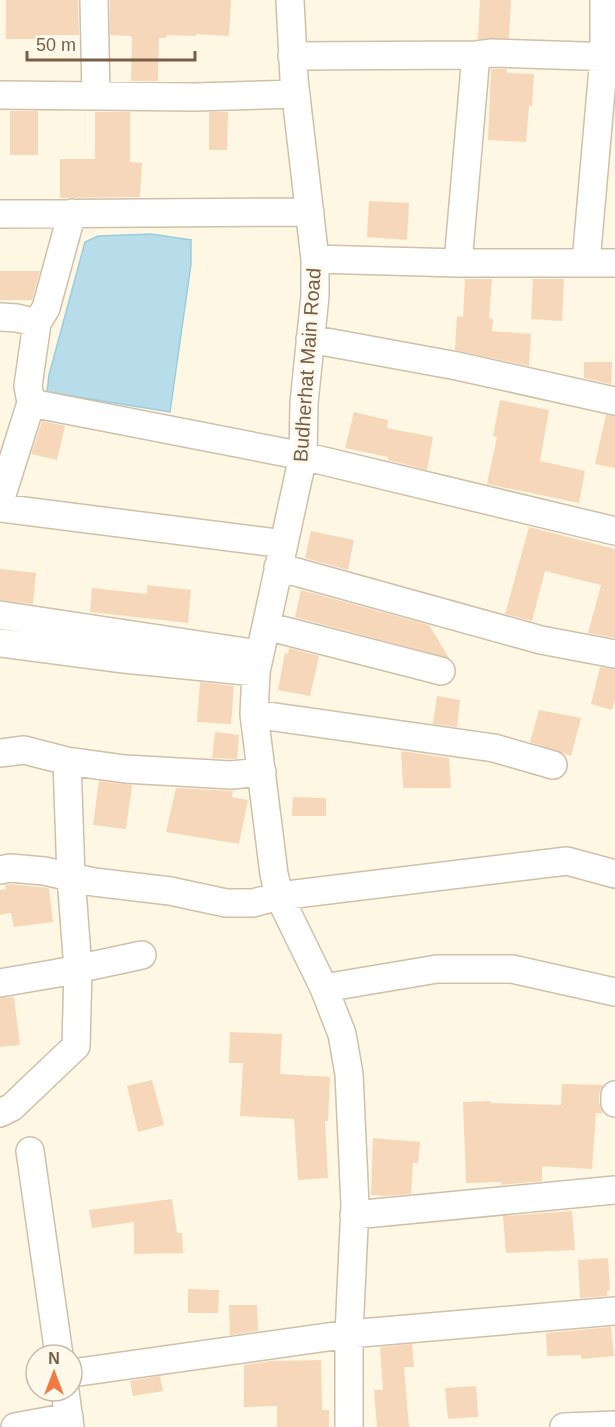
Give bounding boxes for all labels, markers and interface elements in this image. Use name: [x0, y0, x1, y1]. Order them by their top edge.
scale bar: [27, 24, 195, 62]
text: 50 m: [36, 35, 76, 55]
street label: Budherhat Main Road: [289, 267, 325, 463]
north arrow: [24, 1343, 84, 1403]
text: N: [48, 1350, 60, 1367]

